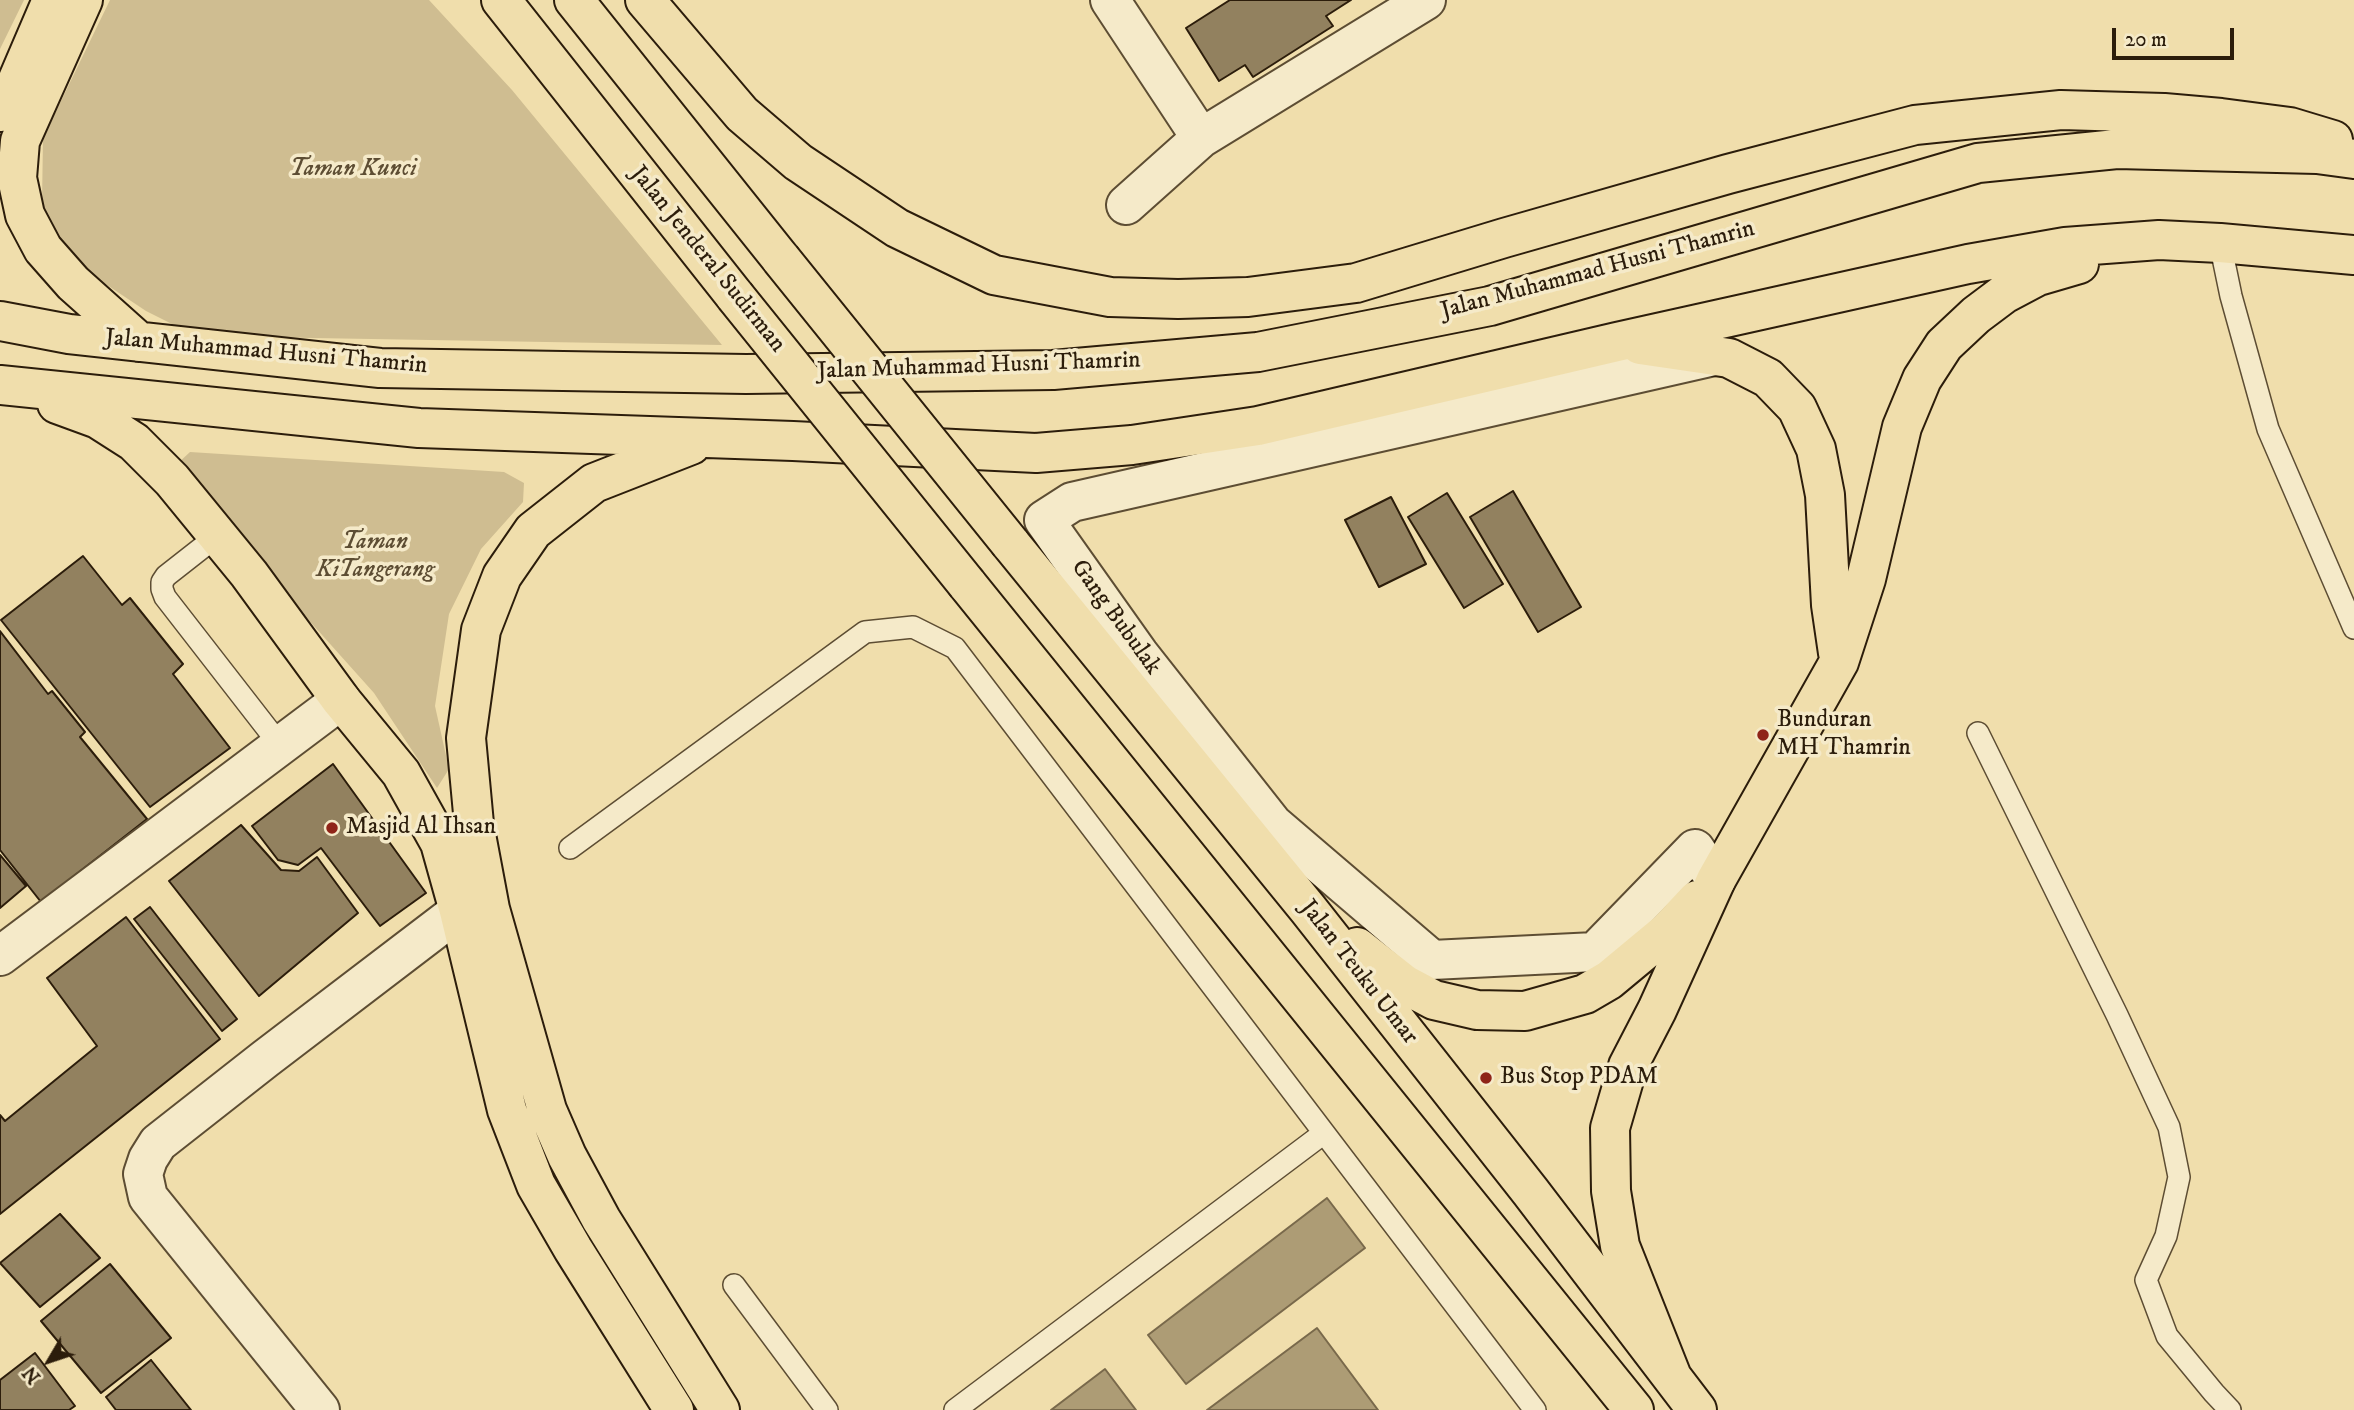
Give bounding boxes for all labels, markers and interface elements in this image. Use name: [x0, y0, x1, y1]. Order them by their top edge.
scale bar: [2116, 14, 2238, 58]
text: 20 m: [2125, 27, 2167, 53]
park label: Taman Kunci: [289, 156, 417, 184]
street label: Jalan Jenderal Sudirman: [623, 161, 791, 359]
street label: Jalan Muhammad Husni Thamrin: [1438, 215, 1758, 327]
street label: Jalan Muhammad Husni Thamrin: [104, 325, 428, 381]
street label: Jalan Muhammad Husni Thamrin: [817, 347, 1141, 387]
park label: Taman KiTangerang: [316, 529, 434, 585]
street label: Gang Bubulak: [1064, 555, 1166, 681]
place label: Bunduran MH Thamrin: [1777, 707, 1911, 763]
marker: Bunduran MH Thamrin: [1755, 727, 1771, 743]
place label: Masjid Al Ihsan: [346, 814, 496, 842]
marker: Masjid Al Ihsan: [324, 820, 340, 836]
street label: Jalan Teuku Umar: [1293, 895, 1423, 1051]
place label: Bus Stop PDAM: [1500, 1064, 1658, 1092]
marker: Bus Stop PDAM: [1478, 1070, 1494, 1086]
north arrow: [14, 1326, 84, 1396]
text: N: [18, 1361, 46, 1388]

